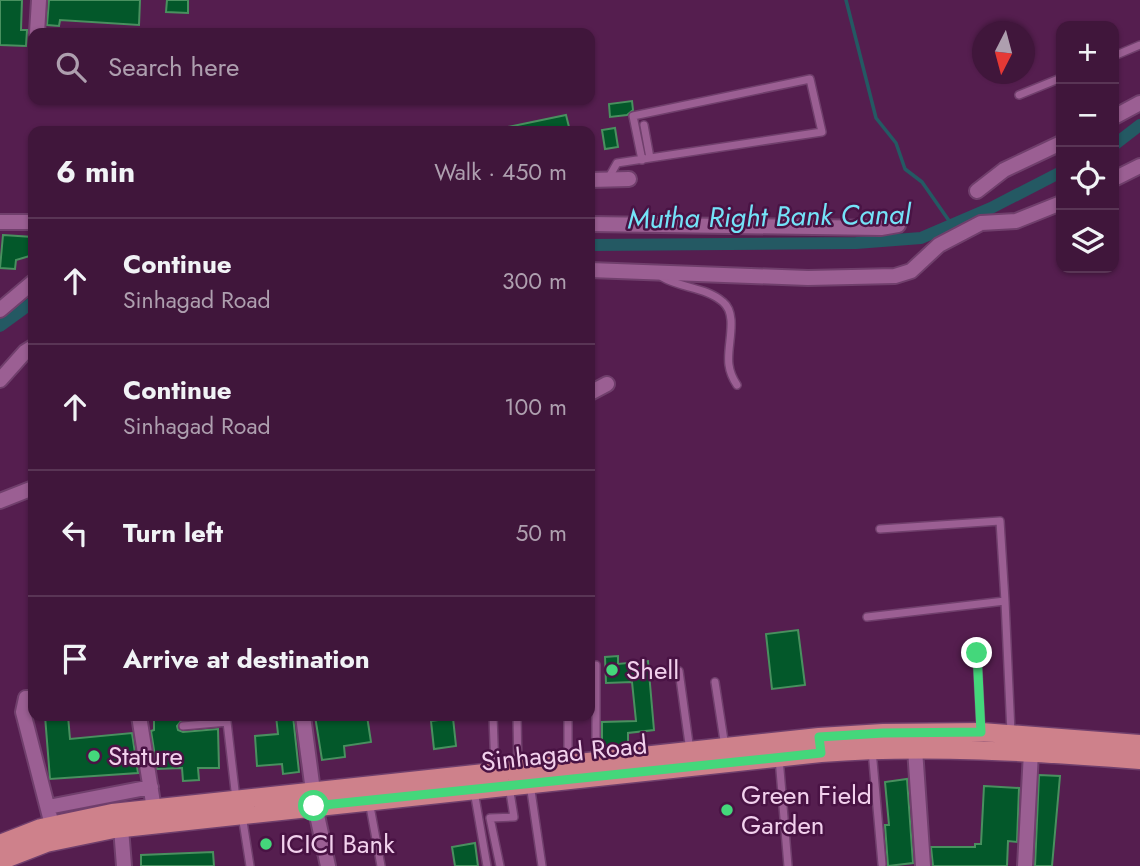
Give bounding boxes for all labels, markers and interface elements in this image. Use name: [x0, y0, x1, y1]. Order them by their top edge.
north arrow: [972, 21, 1035, 84]
map controls: [1056, 21, 1119, 273]
button: +: [1056, 21, 1119, 84]
search box: [28, 28, 595, 105]
icon: search: [52, 48, 90, 86]
text: Search here: [108, 48, 240, 86]
button: −: [1056, 84, 1119, 147]
button: locate: [1056, 147, 1119, 210]
text: 6 min: [56, 150, 135, 193]
text: Walk · 450 m: [434, 155, 567, 189]
water label: Mutha Right Bank Canal: [627, 194, 913, 239]
button: layers: [1056, 210, 1119, 273]
text: Continue: [123, 245, 232, 283]
icon: ahead: [56, 262, 94, 300]
text: 300 m: [502, 264, 567, 298]
text: Sinhagad Road: [123, 283, 271, 317]
text: Continue: [123, 371, 232, 409]
icon: ahead: [56, 388, 94, 426]
text: 100 m: [504, 390, 567, 424]
text: Sinhagad Road: [123, 409, 271, 443]
icon: left: [56, 514, 94, 552]
text: Turn left: [123, 514, 223, 552]
text: 50 m: [515, 516, 567, 550]
route end: [961, 637, 992, 668]
icon: arrive: [56, 640, 94, 678]
text: Arrive at destination: [123, 640, 370, 678]
place label: Shell: [626, 651, 679, 689]
marker: Shell: [604, 662, 620, 678]
street label: Sinhagad Road: [479, 725, 649, 781]
place label: Stature: [108, 737, 183, 775]
marker: Stature: [86, 748, 102, 764]
place label: Green Field Garden: [741, 776, 872, 844]
route start: [298, 790, 329, 821]
marker: Green Field Garden: [719, 802, 735, 818]
place label: ICICI Bank: [280, 825, 395, 863]
marker: ICICI Bank: [258, 836, 274, 852]

